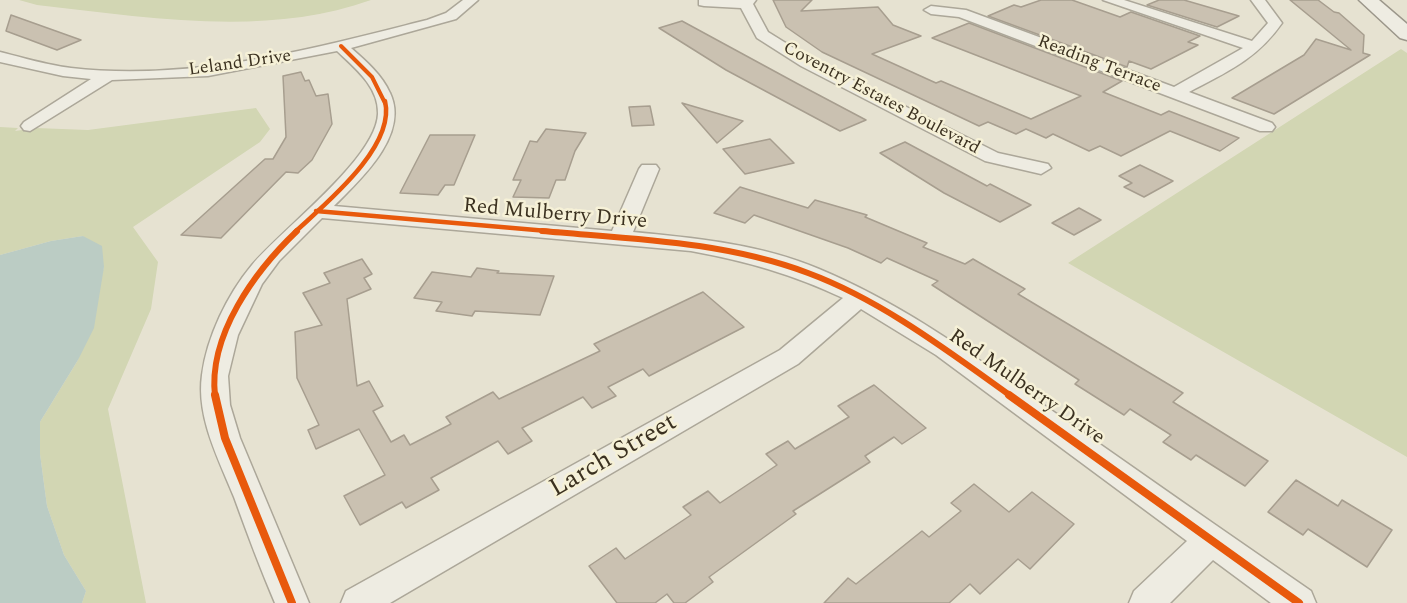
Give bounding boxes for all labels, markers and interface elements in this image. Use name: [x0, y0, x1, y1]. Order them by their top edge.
street label: Reading Terrace: [1034, 32, 1164, 98]
street label: Coventry Estates Boulevard: [779, 38, 983, 160]
street label: Leland Drive: [187, 46, 293, 82]
street label: Red Mulberry Drive: [462, 194, 648, 236]
street label: Red Mulberry Drive: [943, 325, 1109, 451]
street label: Larch Street: [545, 408, 683, 506]

